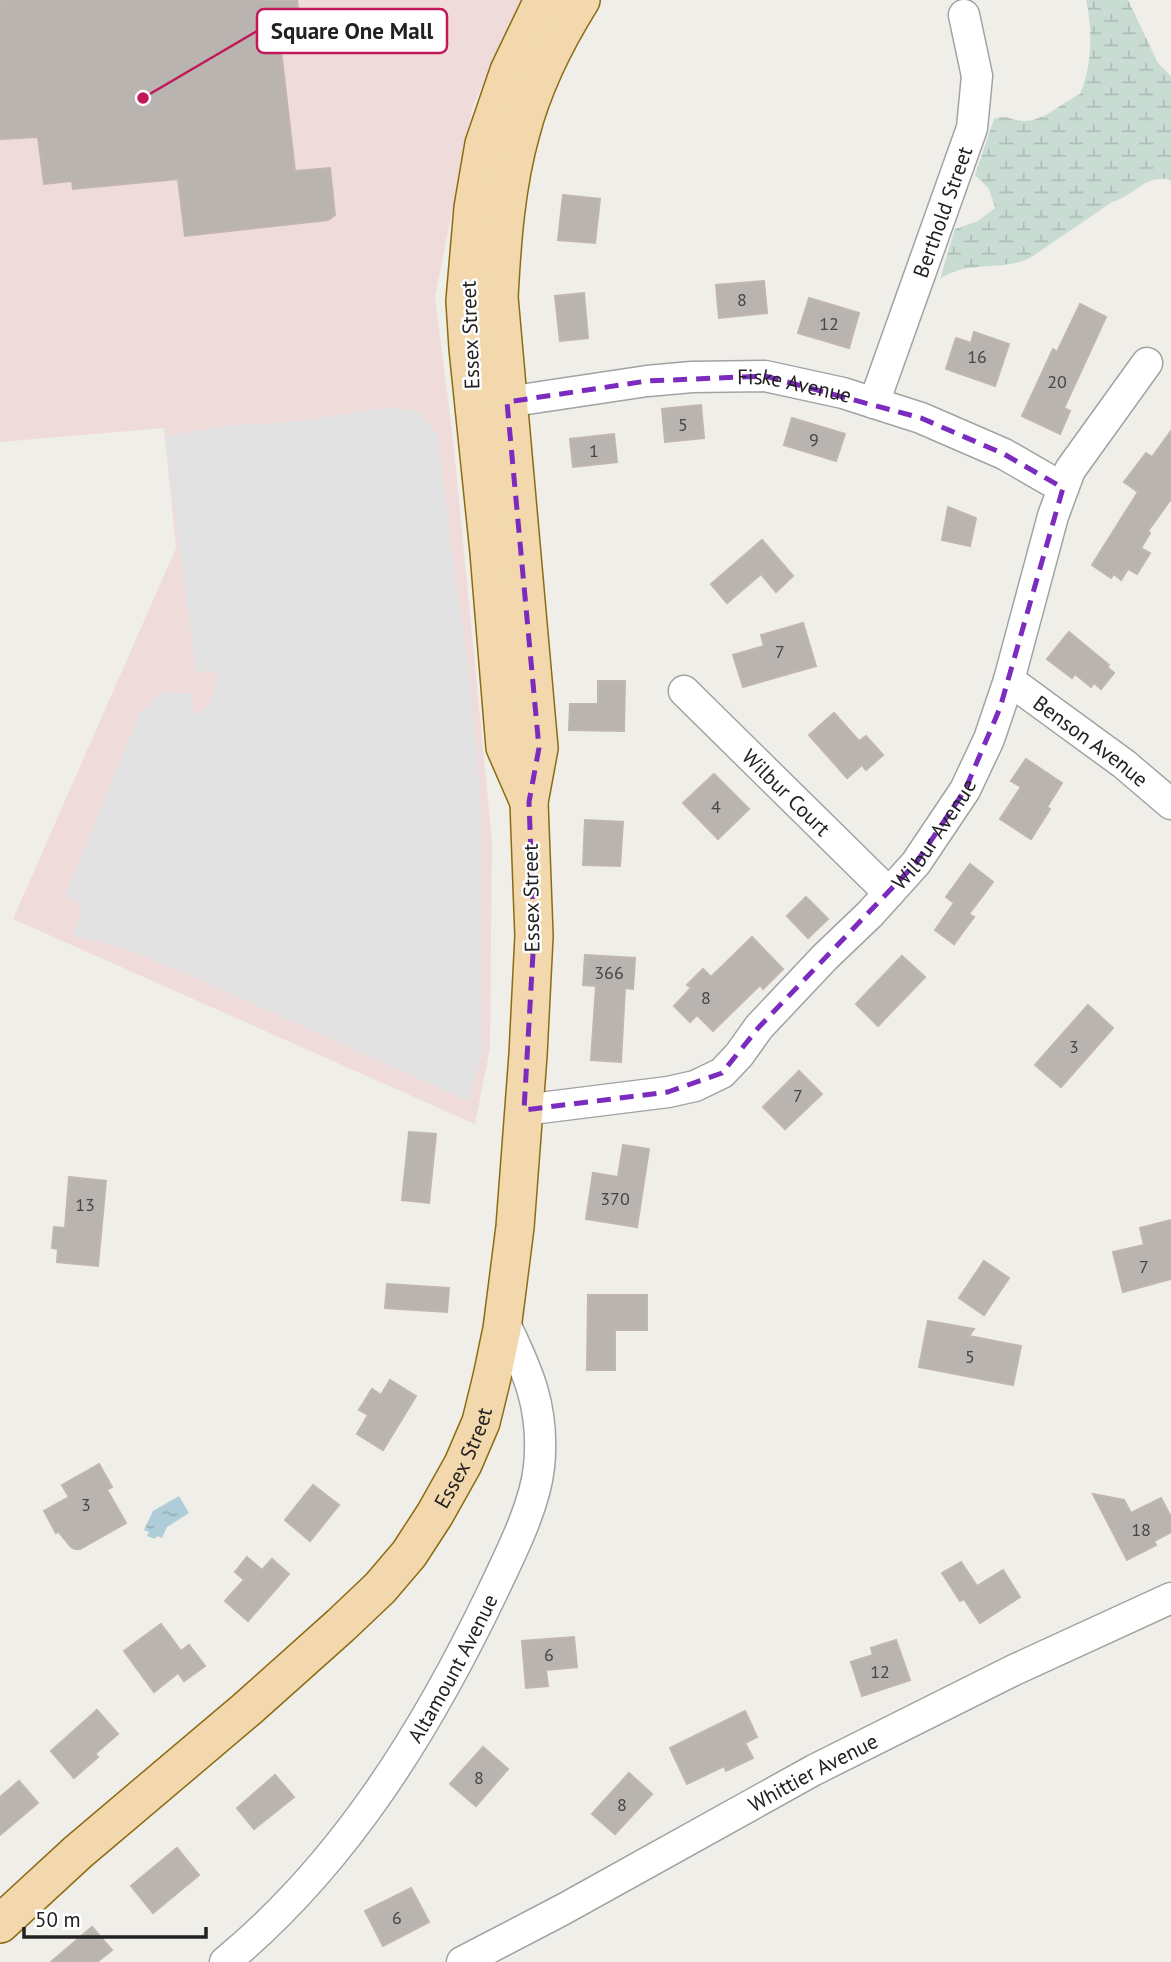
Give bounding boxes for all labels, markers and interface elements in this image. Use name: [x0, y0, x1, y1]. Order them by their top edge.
callout: Square One Mall: [257, 9, 447, 53]
text: Square One Mall: [271, 16, 433, 45]
street label: Berthold Street: [906, 143, 978, 281]
street label: Essex Street: [455, 280, 485, 390]
house number: 8: [737, 288, 747, 311]
house number: 12: [819, 312, 839, 335]
house number: 16: [967, 345, 987, 368]
street label: Fiske Avenue: [737, 362, 855, 408]
house number: 20: [1047, 370, 1067, 393]
house number: 5: [678, 413, 688, 436]
house number: 9: [809, 428, 819, 451]
house number: 1: [589, 439, 599, 462]
house number: 7: [775, 640, 785, 663]
street label: Benson Avenue: [1028, 689, 1154, 792]
street label: Wilbur Court: [737, 743, 836, 841]
street label: Wilbur Avenue: [885, 774, 982, 895]
house number: 4: [711, 795, 721, 818]
street label: Essex Street: [517, 843, 545, 953]
house number: 366: [594, 961, 624, 984]
house number: 8: [701, 986, 711, 1009]
house number: 3: [1069, 1035, 1079, 1058]
house number: 7: [793, 1084, 803, 1107]
house number: 370: [600, 1187, 630, 1210]
house number: 13: [75, 1193, 95, 1216]
house number: 7: [1139, 1255, 1149, 1278]
house number: 5: [965, 1345, 975, 1368]
street label: Essex Street: [428, 1405, 498, 1513]
house number: 3: [81, 1493, 91, 1516]
house number: 18: [1131, 1518, 1151, 1541]
street label: Altamount Avenue: [401, 1590, 503, 1747]
house number: 6: [544, 1643, 554, 1666]
house number: 12: [870, 1660, 890, 1683]
street label: Whittier Avenue: [743, 1727, 882, 1817]
house number: 8: [474, 1766, 484, 1789]
house number: 8: [617, 1793, 627, 1816]
scale bar: [24, 1896, 206, 1940]
text: 50 m: [35, 1906, 81, 1933]
house number: 6: [392, 1906, 402, 1929]

